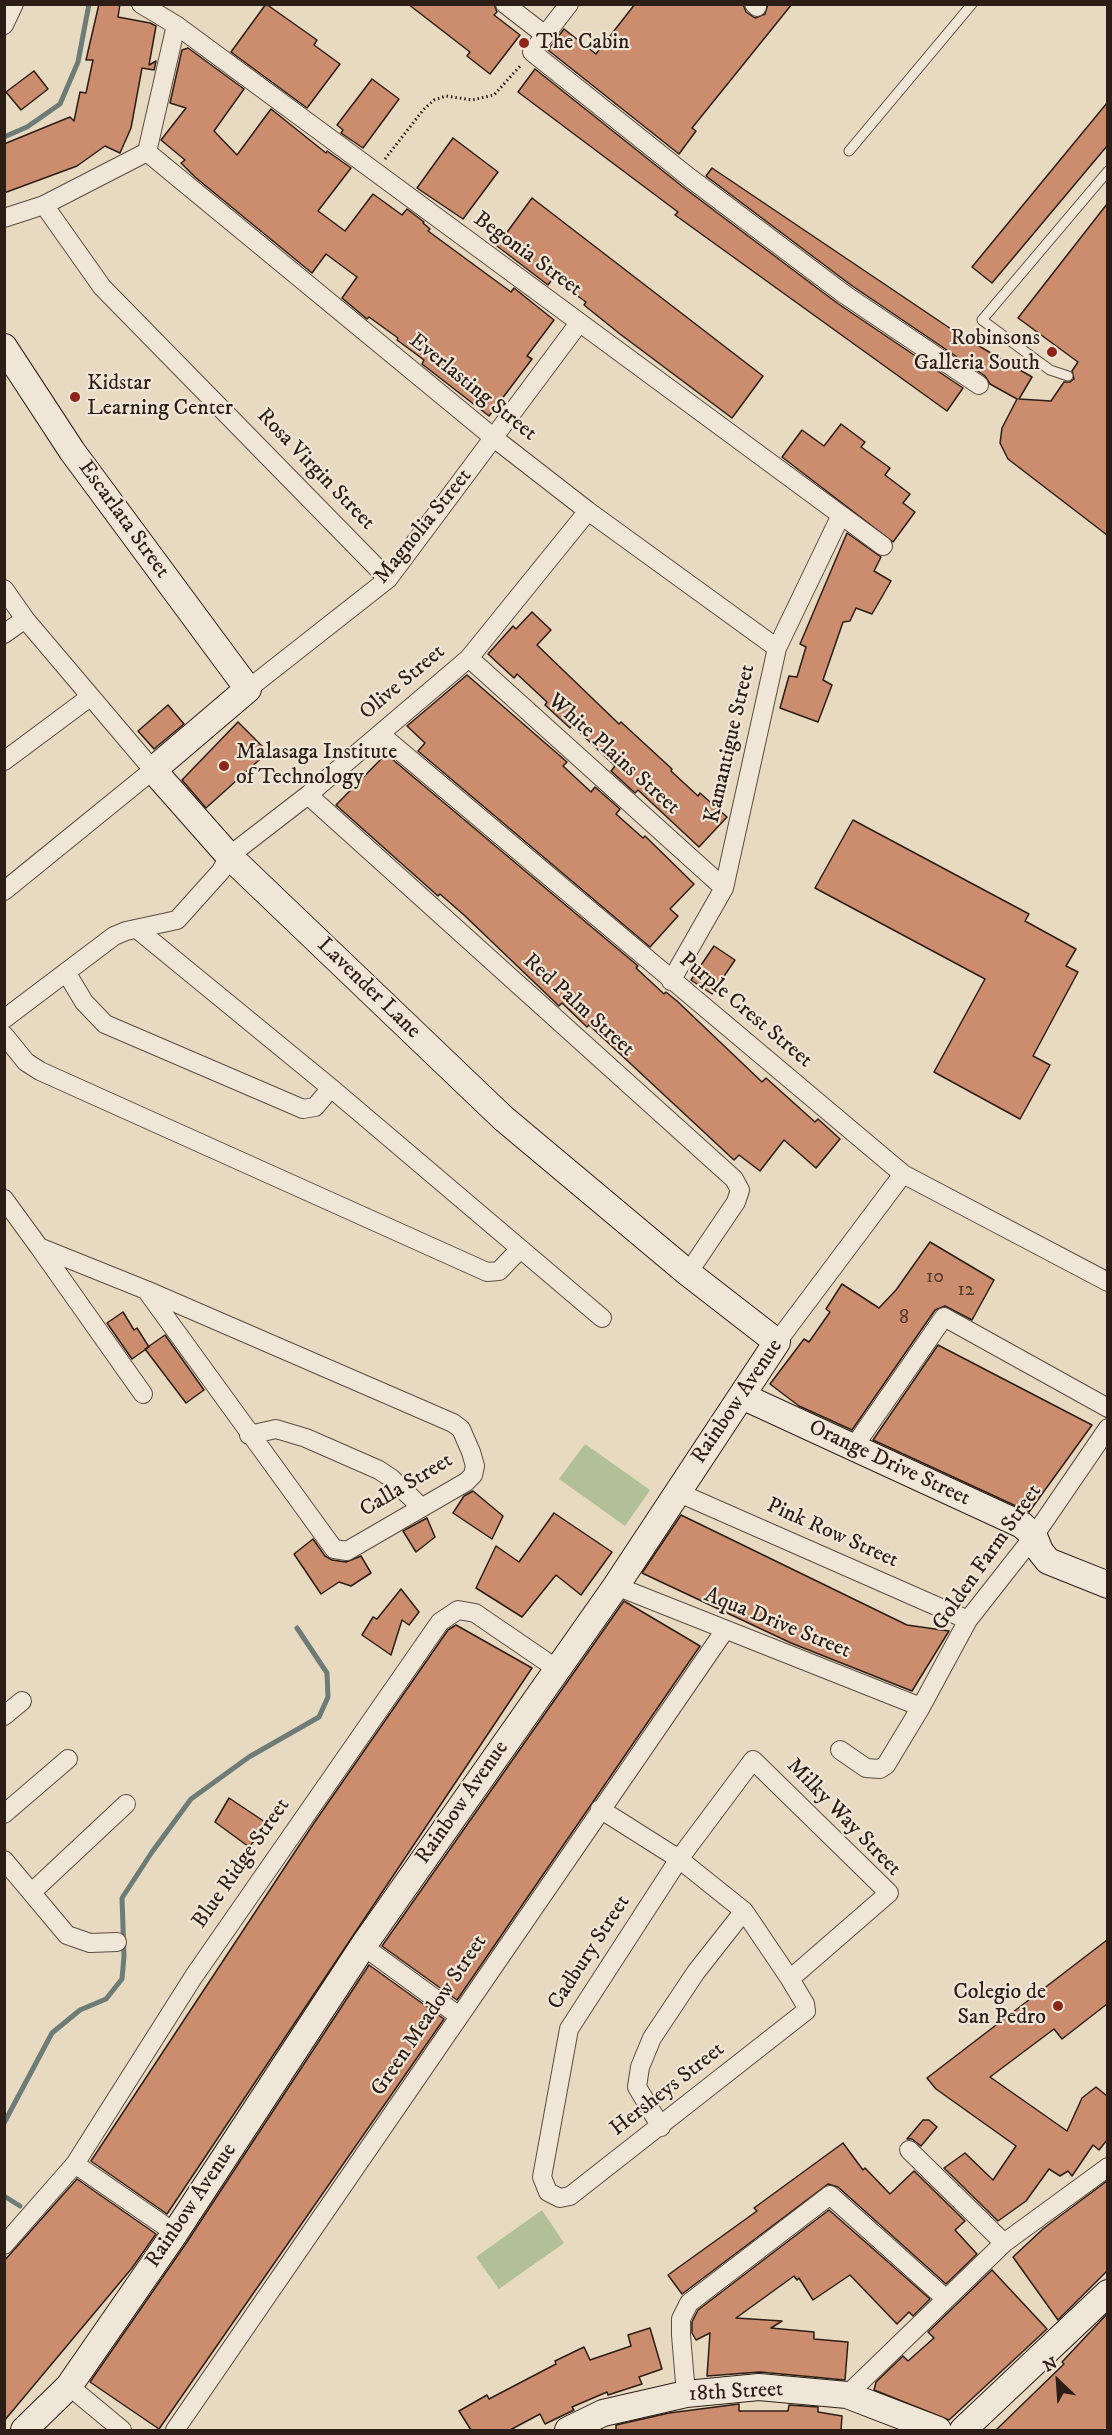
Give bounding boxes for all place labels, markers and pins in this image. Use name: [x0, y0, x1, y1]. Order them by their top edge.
place label: The Cabin: [536, 30, 629, 56]
marker: The Cabin: [517, 36, 531, 50]
place label: Robinsons Galleria South: [914, 326, 1040, 378]
marker: Robinsons Galleria South: [1045, 345, 1059, 359]
place label: Kidstar Learning Center: [87, 371, 233, 422]
marker: Kidstar Learning Center: [68, 390, 82, 404]
place label: Malasaga Institute of Technology: [236, 740, 397, 792]
marker: Malasaga Institute of Technology: [217, 759, 231, 773]
place label: Colegio de San Pedro: [953, 1980, 1046, 2032]
marker: Colegio de San Pedro: [1051, 1999, 1065, 2013]

